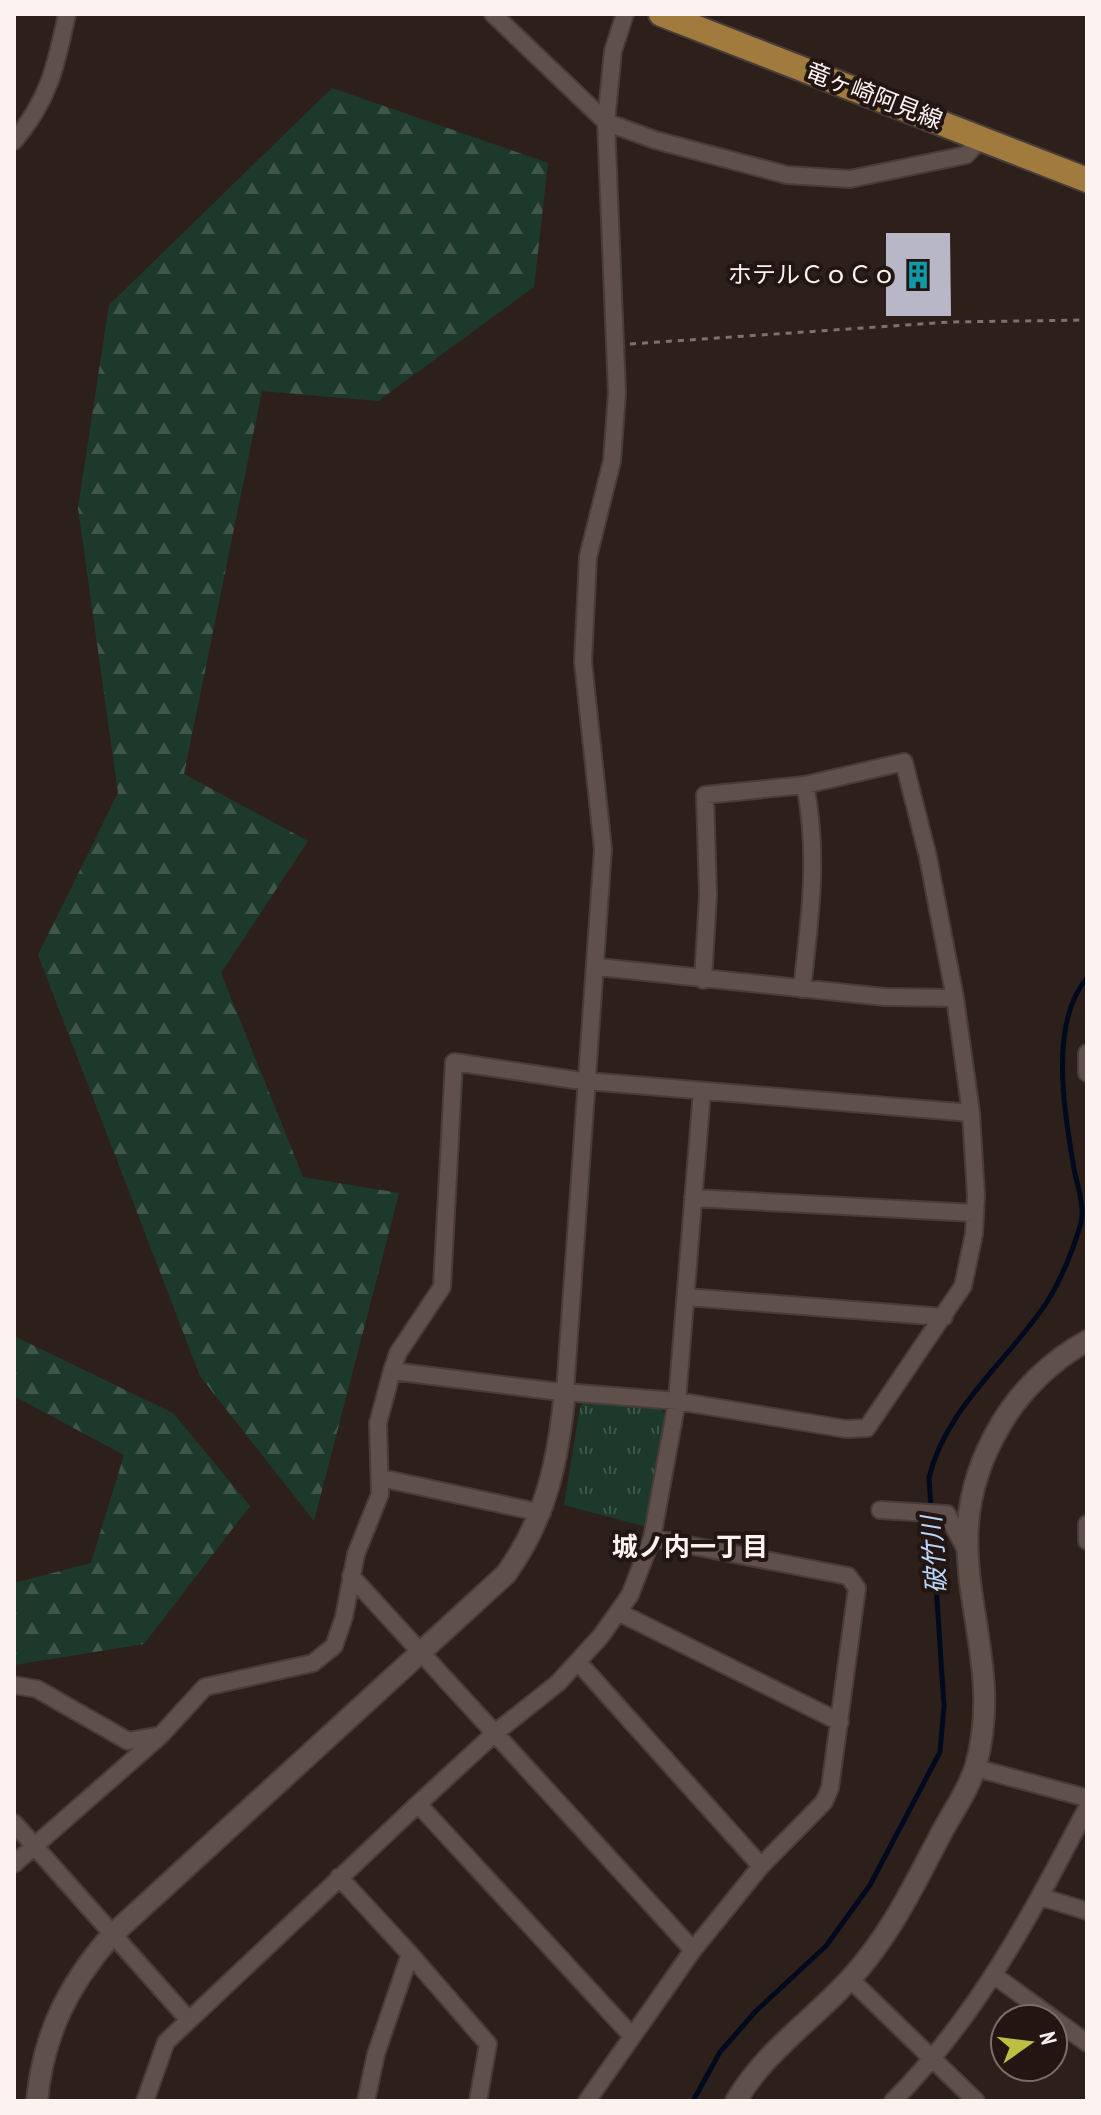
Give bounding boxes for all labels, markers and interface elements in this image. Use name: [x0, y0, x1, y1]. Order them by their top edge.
street label: 竜ヶ崎阿見線: [801, 55, 947, 136]
place label: ホテルＣｏＣｏ: [728, 259, 896, 290]
building icon: ホテルＣｏＣｏ: [903, 260, 933, 290]
water label: 破竹川: [914, 1512, 953, 1595]
district label: 城ノ内一丁目: [612, 1530, 768, 1563]
north arrow: [989, 2003, 1069, 2083]
text: N: [1033, 2029, 1063, 2047]

